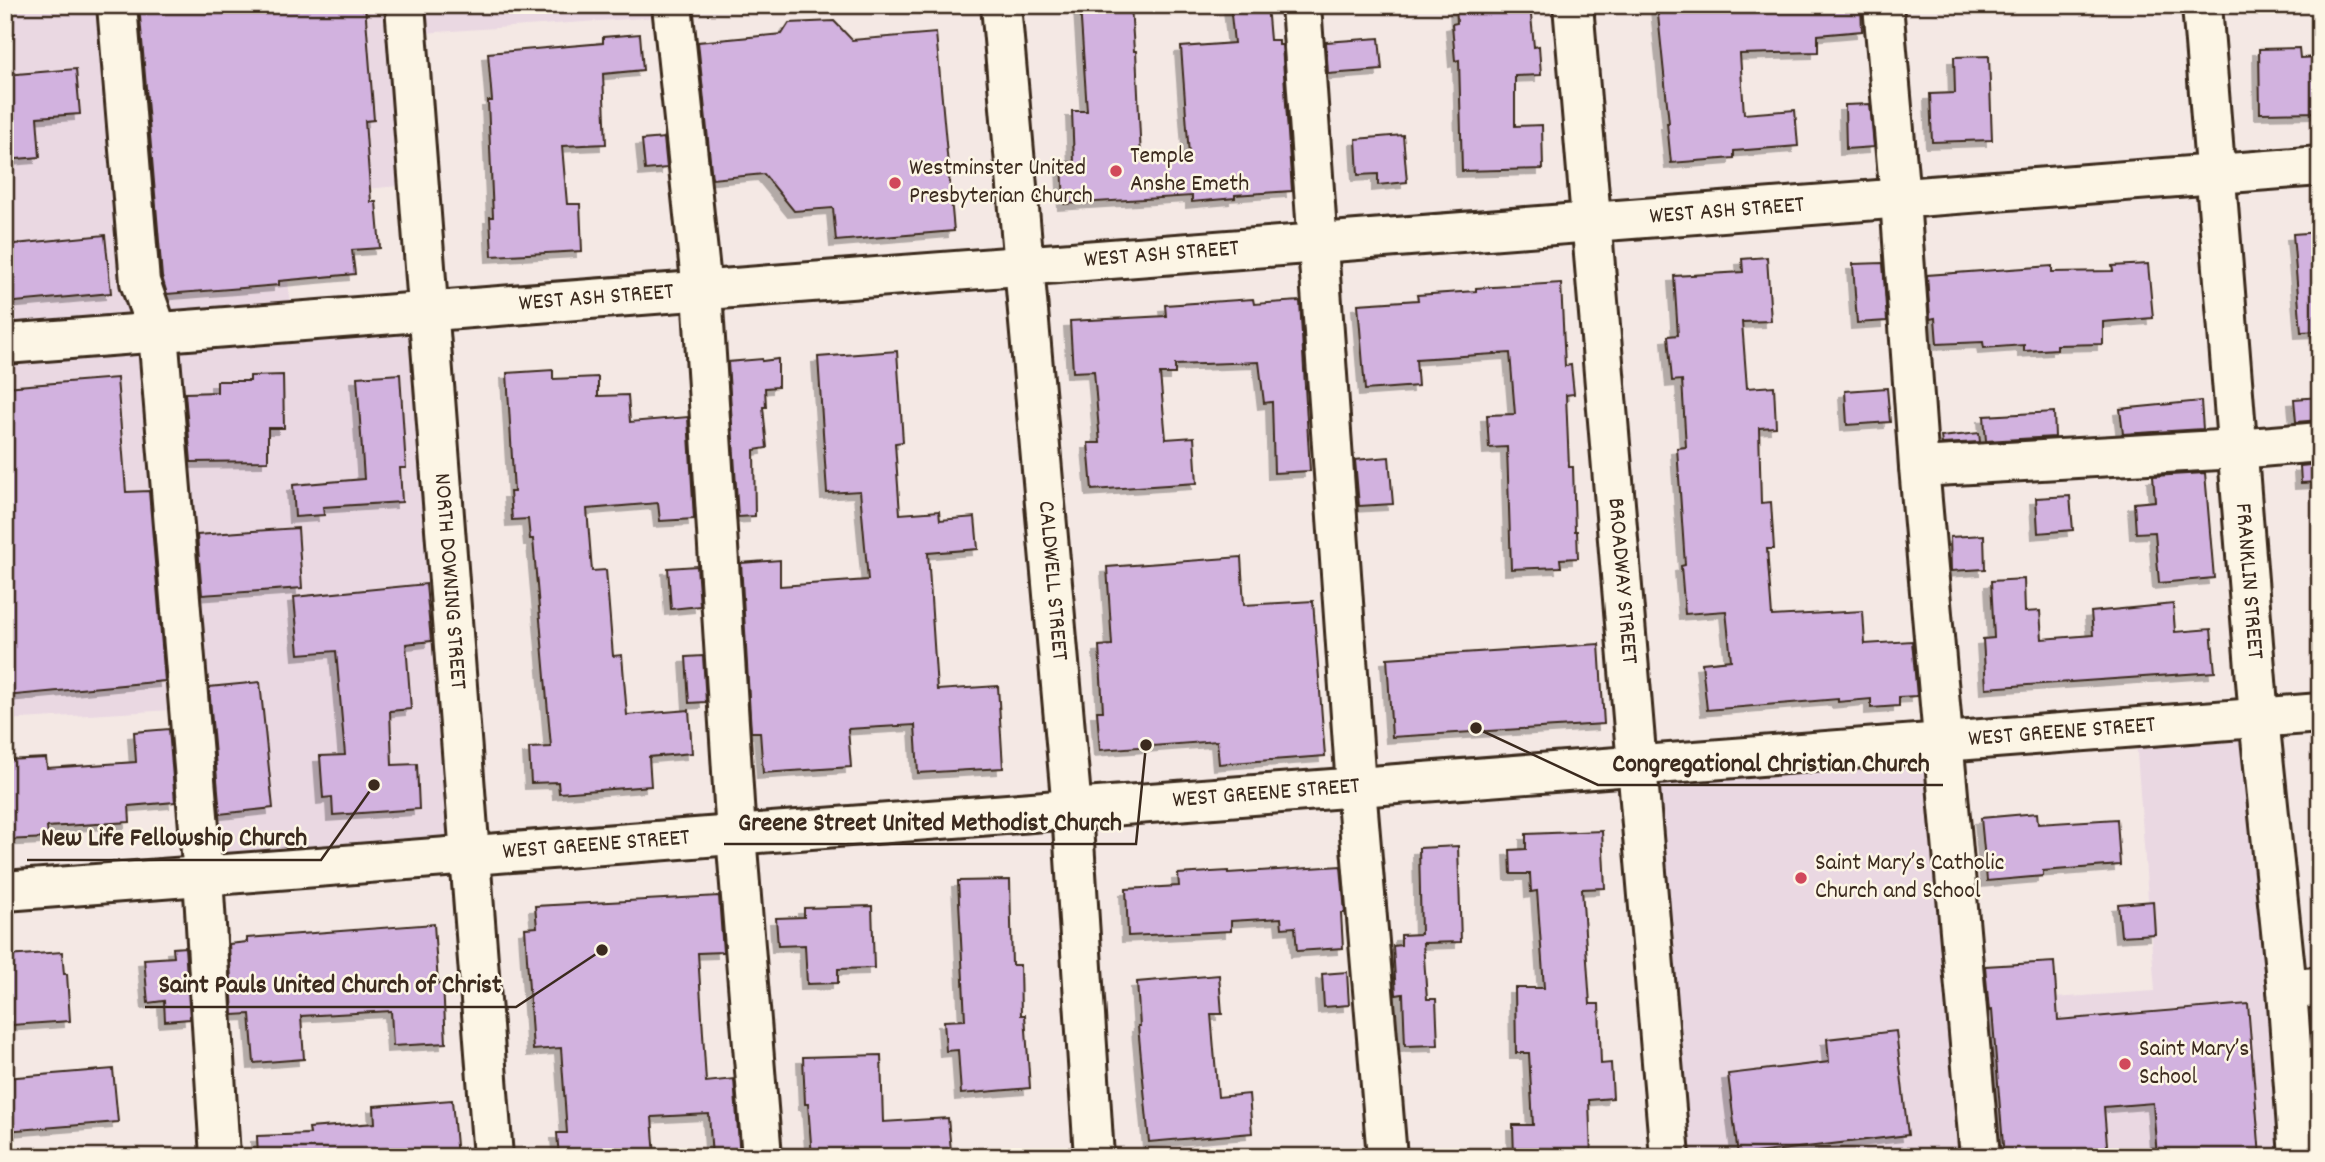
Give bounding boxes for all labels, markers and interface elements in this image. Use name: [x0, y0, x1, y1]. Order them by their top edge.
place label: Temple Anshe Emeth: [1130, 140, 1249, 202]
place label: Westminster United Presbyterian Church: [909, 152, 1093, 214]
marker: Temple Anshe Emeth: [1108, 163, 1124, 179]
marker: Westminster United Presbyterian Church: [887, 175, 903, 191]
street label: WEST ASH STREET: [1648, 189, 1806, 235]
street label: WEST ASH STREET: [1083, 232, 1241, 278]
street label: WEST ASH STREET: [518, 276, 675, 321]
street label: NORTH DOWNING STREET: [424, 472, 474, 691]
street label: BROADWAY STREET: [1598, 496, 1645, 666]
street label: CALDWELL STREET: [1028, 499, 1076, 663]
street label: FRANKLIN STREET: [2225, 502, 2271, 661]
street label: WEST GREENE STREET: [1967, 709, 2157, 757]
callout: Congregational Christian Church: [1598, 738, 1943, 785]
text: Congregational Christian Church: [1612, 747, 1930, 784]
street label: WEST GREENE STREET: [1171, 770, 1362, 818]
callout: Greene Street United Methodist Church: [724, 797, 1136, 844]
text: Greene Street United Methodist Church: [738, 806, 1122, 843]
callout: New Life Fellowship Church: [27, 813, 321, 860]
text: New Life Fellowship Church: [41, 821, 307, 858]
street label: WEST GREENE STREET: [501, 821, 691, 870]
place label: Saint Mary’s Catholic Church and School: [1815, 847, 2004, 909]
marker: Saint Mary’s Catholic Church and School: [1793, 870, 1809, 886]
callout: Saint Pauls United Church of Christ: [145, 960, 516, 1007]
text: Saint Pauls United Church of Christ: [158, 968, 502, 1005]
place label: Saint Mary’s School: [2139, 1033, 2249, 1095]
marker: Saint Mary’s School: [2117, 1056, 2133, 1072]

